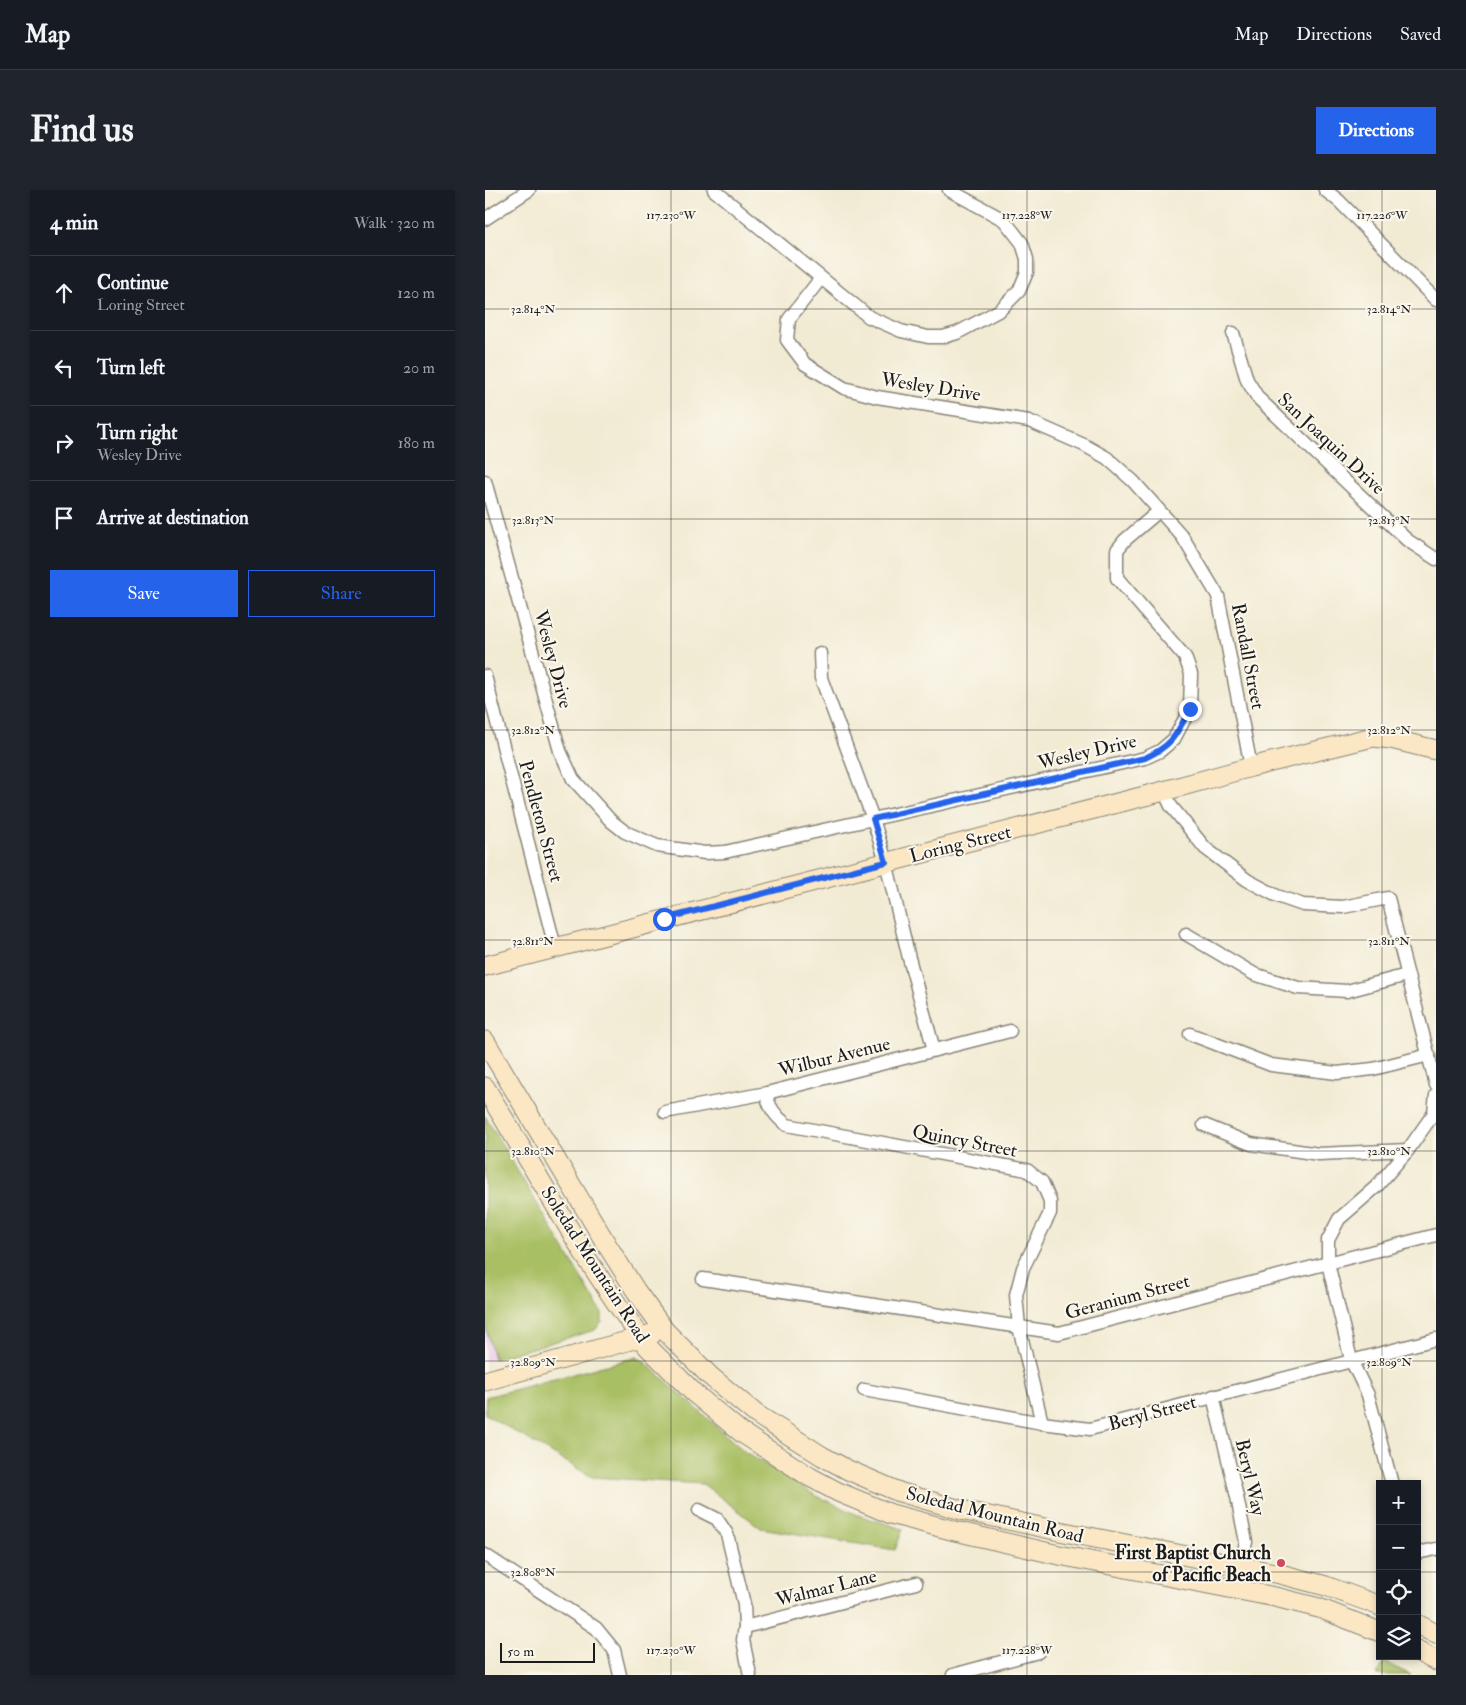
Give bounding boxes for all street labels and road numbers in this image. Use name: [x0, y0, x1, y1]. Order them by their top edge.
street label: Wesley Drive: [878, 367, 982, 407]
street label: San Joaquin Drive: [1272, 388, 1390, 500]
street label: Randall Street: [1226, 601, 1270, 711]
street label: Wesley Drive: [528, 607, 578, 711]
street label: Wesley Drive: [1035, 729, 1139, 775]
street label: Pendleton Street: [513, 758, 569, 885]
street label: Loring Street: [907, 820, 1014, 868]
street label: Wilbur Avenue: [775, 1031, 893, 1083]
street label: Quincy Street: [910, 1119, 1019, 1163]
street label: Soledad Mountain Road: [536, 1182, 655, 1348]
street label: Geranium Street: [1062, 1269, 1192, 1325]
street label: Beryl Street: [1105, 1390, 1199, 1436]
street label: Beryl Way: [1230, 1436, 1271, 1519]
street label: Soledad Mountain Road: [904, 1481, 1087, 1549]
street label: Walmar Lane: [772, 1564, 879, 1612]

